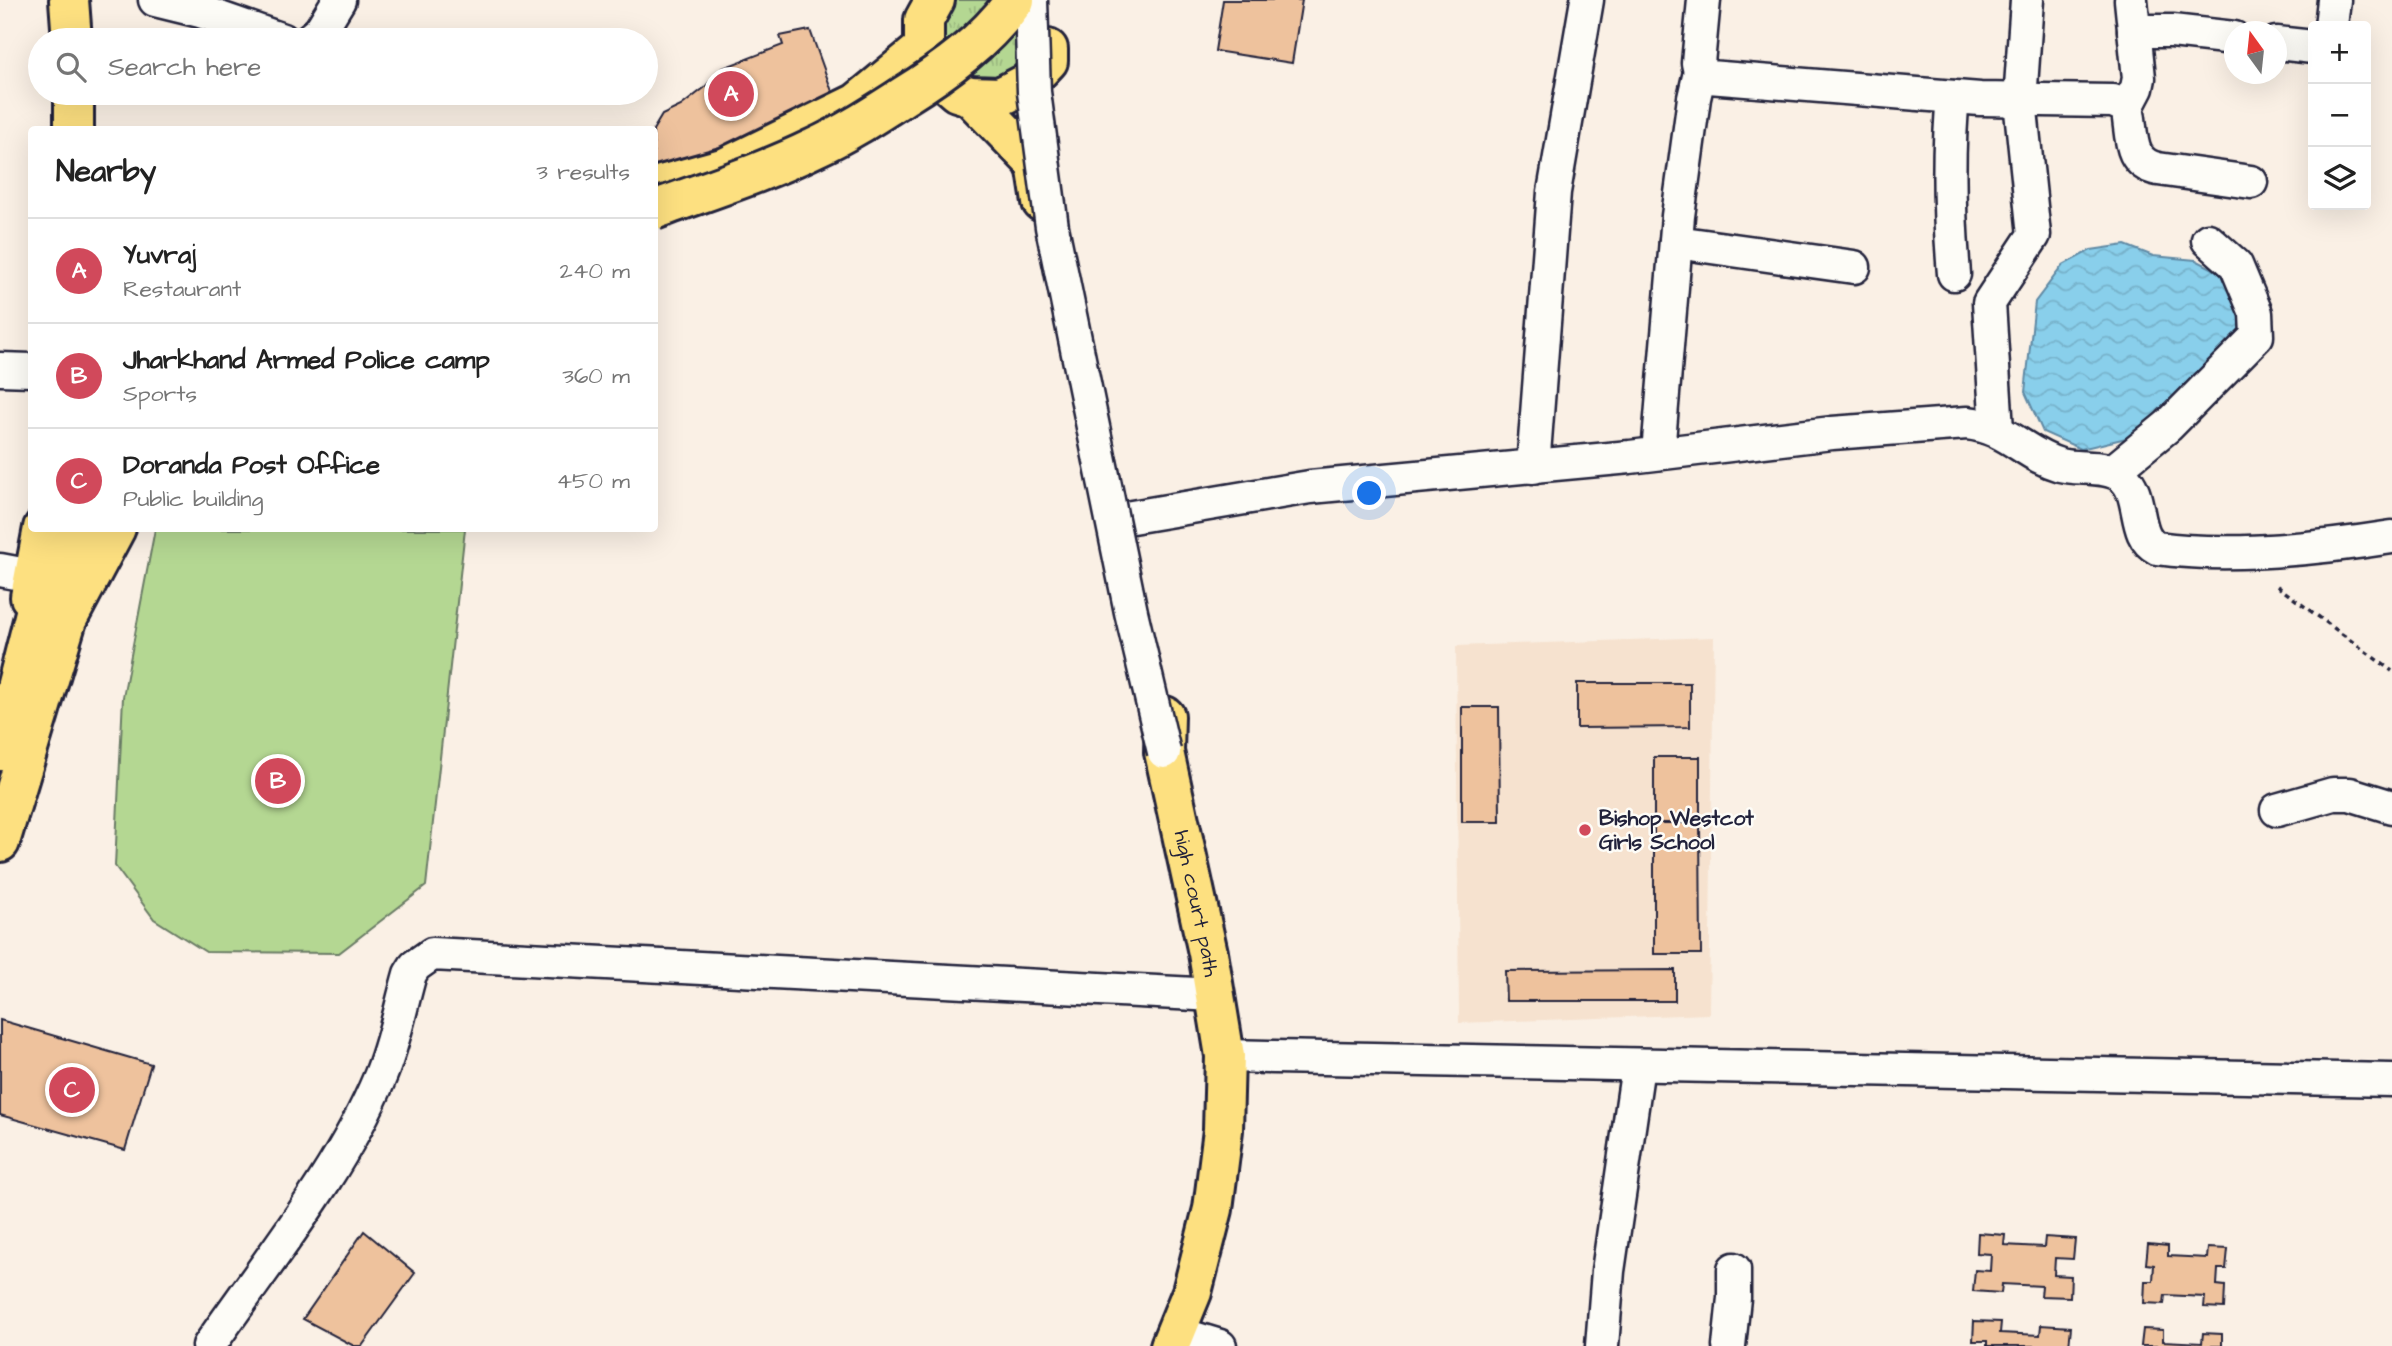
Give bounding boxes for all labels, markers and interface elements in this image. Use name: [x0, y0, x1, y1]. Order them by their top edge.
north arrow: [2224, 21, 2287, 84]
map controls: [2308, 21, 2371, 210]
button: +: [2308, 21, 2371, 84]
search box: [28, 28, 658, 105]
icon: search: [52, 48, 90, 86]
text: Search here: [108, 49, 261, 85]
pin: A: [708, 68, 754, 120]
button: −: [2308, 84, 2371, 147]
button: layers: [2308, 147, 2371, 210]
text: Nearby: [56, 151, 156, 193]
text: 3 results: [536, 156, 630, 188]
text: Yuvraj: [123, 237, 196, 273]
text: A: [72, 255, 86, 287]
text: 240 m: [560, 255, 630, 287]
text: Restaurant: [123, 273, 241, 305]
text: Jharkhand Armed Police camp: [123, 342, 490, 378]
text: B: [71, 360, 87, 392]
text: 360 m: [562, 360, 630, 392]
text: Sports: [123, 378, 197, 410]
text: Doranda Post Office: [123, 447, 380, 483]
text: C: [71, 465, 87, 497]
text: 450 m: [556, 465, 630, 497]
your location: [1352, 476, 1386, 510]
text: Public building: [123, 483, 263, 515]
pin: B: [255, 755, 301, 807]
place label: Bishop Westcot Girls School: [1599, 804, 1754, 857]
marker: Bishop Westcot Girls School: [1577, 822, 1593, 838]
street label: high court path: [1167, 828, 1226, 979]
pin: C: [49, 1064, 95, 1116]

